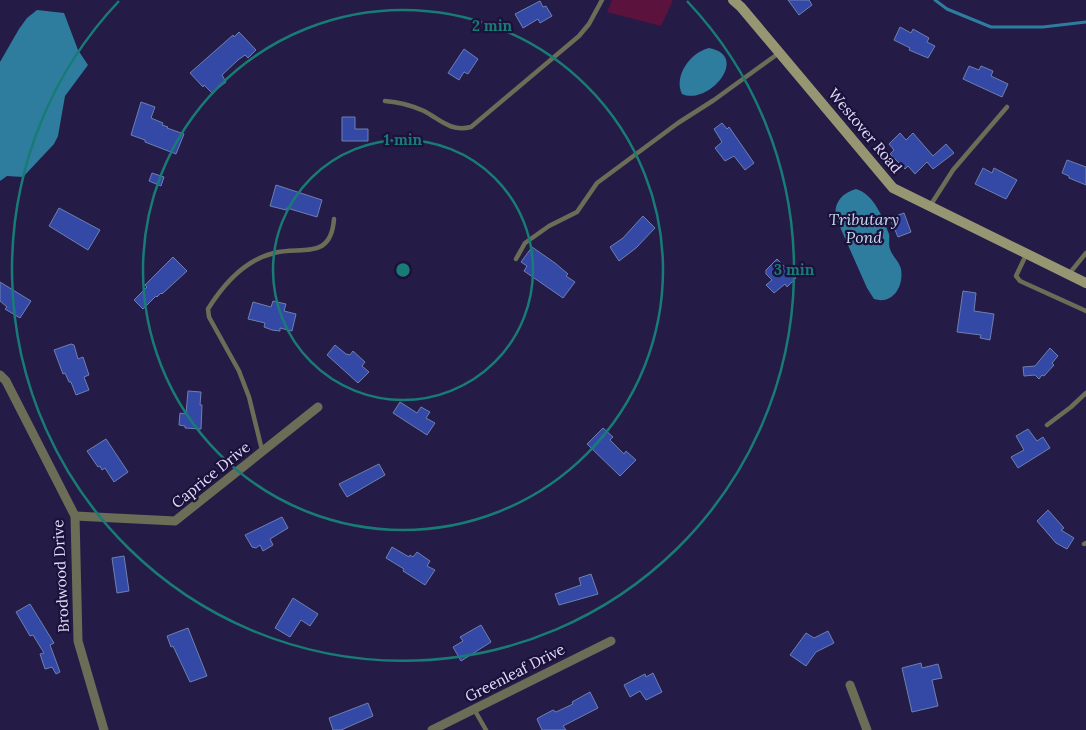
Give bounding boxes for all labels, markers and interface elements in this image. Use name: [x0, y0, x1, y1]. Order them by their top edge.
text: 2 min: [472, 16, 513, 35]
street label: Westover Road: [824, 84, 906, 177]
text: 1 min: [384, 130, 423, 149]
water label: Tributary Pond: [829, 209, 899, 247]
text: 3 min: [774, 260, 815, 279]
centre of rings: [394, 261, 412, 279]
street label: Caprice Drive: [168, 437, 254, 512]
street label: Brodwood Drive: [48, 519, 73, 633]
street label: Greenleaf Drive: [462, 639, 568, 706]

